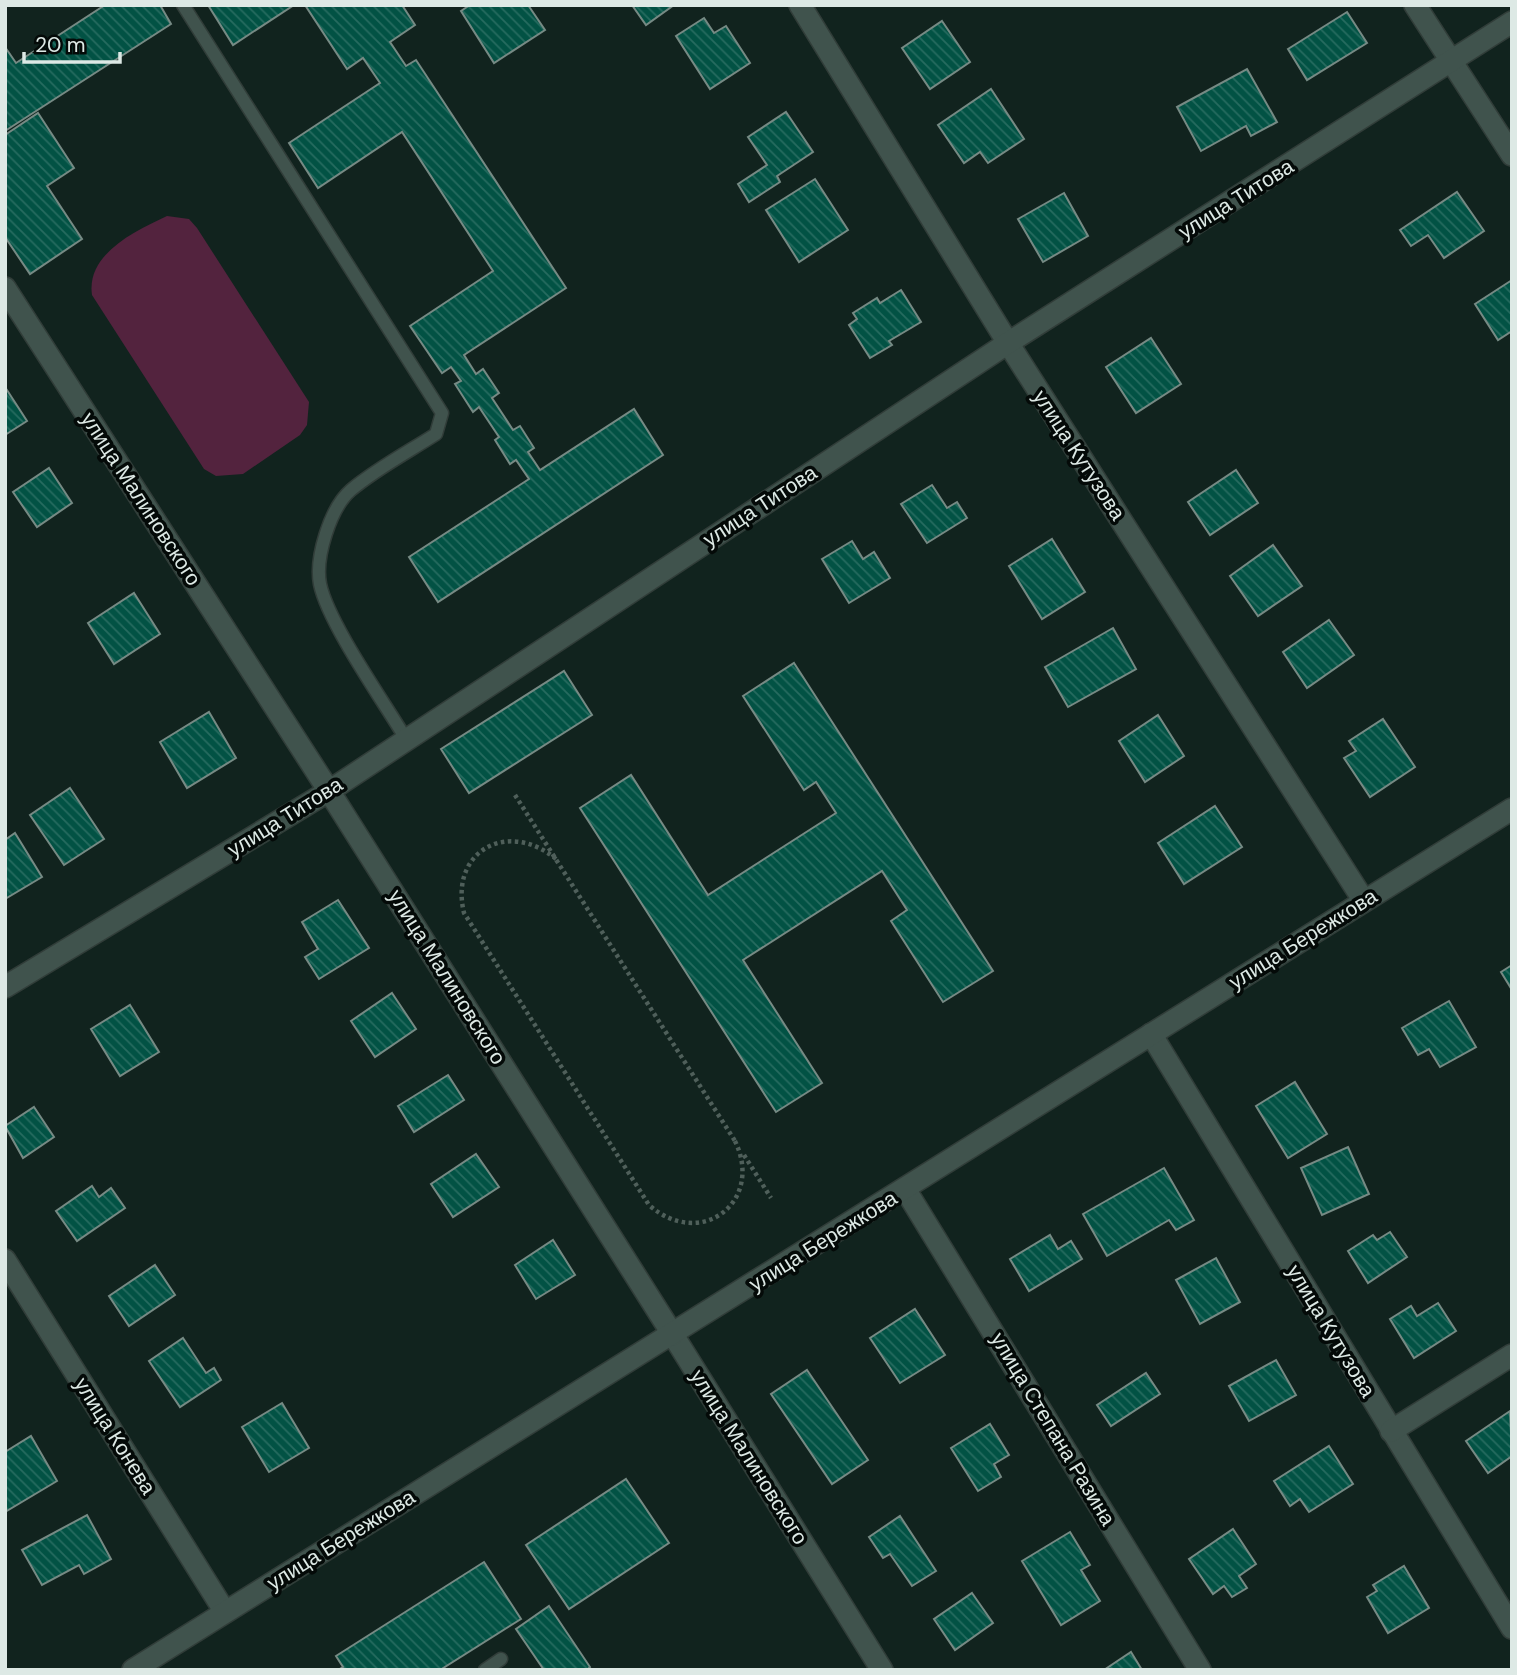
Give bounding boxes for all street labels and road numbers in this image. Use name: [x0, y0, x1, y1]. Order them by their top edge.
street label: улица Титова: [1173, 152, 1299, 245]
street label: улица Кутузова: [1026, 384, 1132, 526]
street label: улица Малиновского: [74, 407, 208, 591]
street label: улица Титова: [698, 459, 823, 553]
street label: улица Титова: [222, 770, 348, 863]
street label: улица Бережкова: [1224, 882, 1383, 996]
street label: улица Малиновского: [382, 884, 512, 1070]
street label: улица Бережкова: [744, 1184, 903, 1298]
street label: улица Кутузова: [1280, 1259, 1382, 1403]
street label: улица Степана Разина: [984, 1327, 1122, 1531]
street label: улица Малиновского: [684, 1364, 814, 1550]
street label: улица Конева: [68, 1372, 162, 1500]
street label: улица Бережкова: [262, 1483, 421, 1597]

